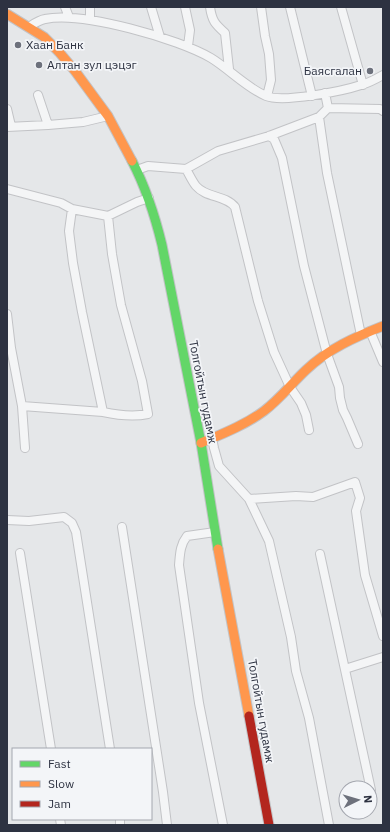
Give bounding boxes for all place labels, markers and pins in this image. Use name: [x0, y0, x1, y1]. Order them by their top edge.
place label: Хаан Банк: [26, 37, 84, 52]
marker: Хаан Банк: [13, 40, 23, 50]
place label: Алтан зул цэцэг: [47, 57, 137, 72]
marker: Алтан зул цэцэг: [34, 60, 44, 70]
place label: Баясгалан: [304, 63, 362, 78]
marker: Баясгалан: [365, 66, 375, 76]

